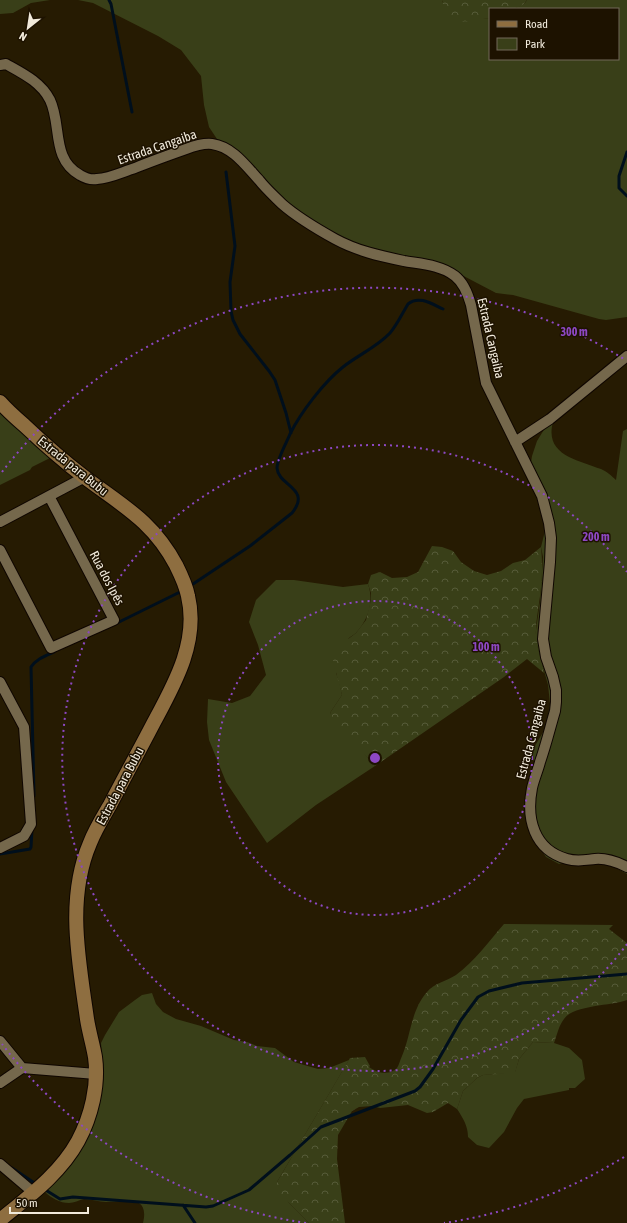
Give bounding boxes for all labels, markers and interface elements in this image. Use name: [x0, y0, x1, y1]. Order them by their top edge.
north arrow: [8, 8, 48, 48]
legend: [489, 8, 619, 60]
text: Road: [525, 17, 548, 31]
text: N: [17, 30, 29, 43]
text: Park: [525, 37, 546, 51]
street label: Estrada Cangaiba: [116, 127, 198, 167]
street label: Estrada Cangaiba: [474, 296, 508, 380]
text: 300 m: [560, 325, 588, 339]
street label: Estrada para Bubu: [35, 433, 111, 499]
text: 200 m: [582, 530, 610, 544]
street label: Rua dos Ipês: [86, 548, 128, 608]
text: 100 m: [472, 640, 500, 654]
street label: Estrada Cangaiba: [513, 697, 549, 781]
street label: Estrada para Bubu: [93, 745, 147, 827]
centre of rings: [368, 751, 382, 765]
scale bar: [10, 1189, 88, 1215]
text: 50 m: [16, 1196, 38, 1210]

